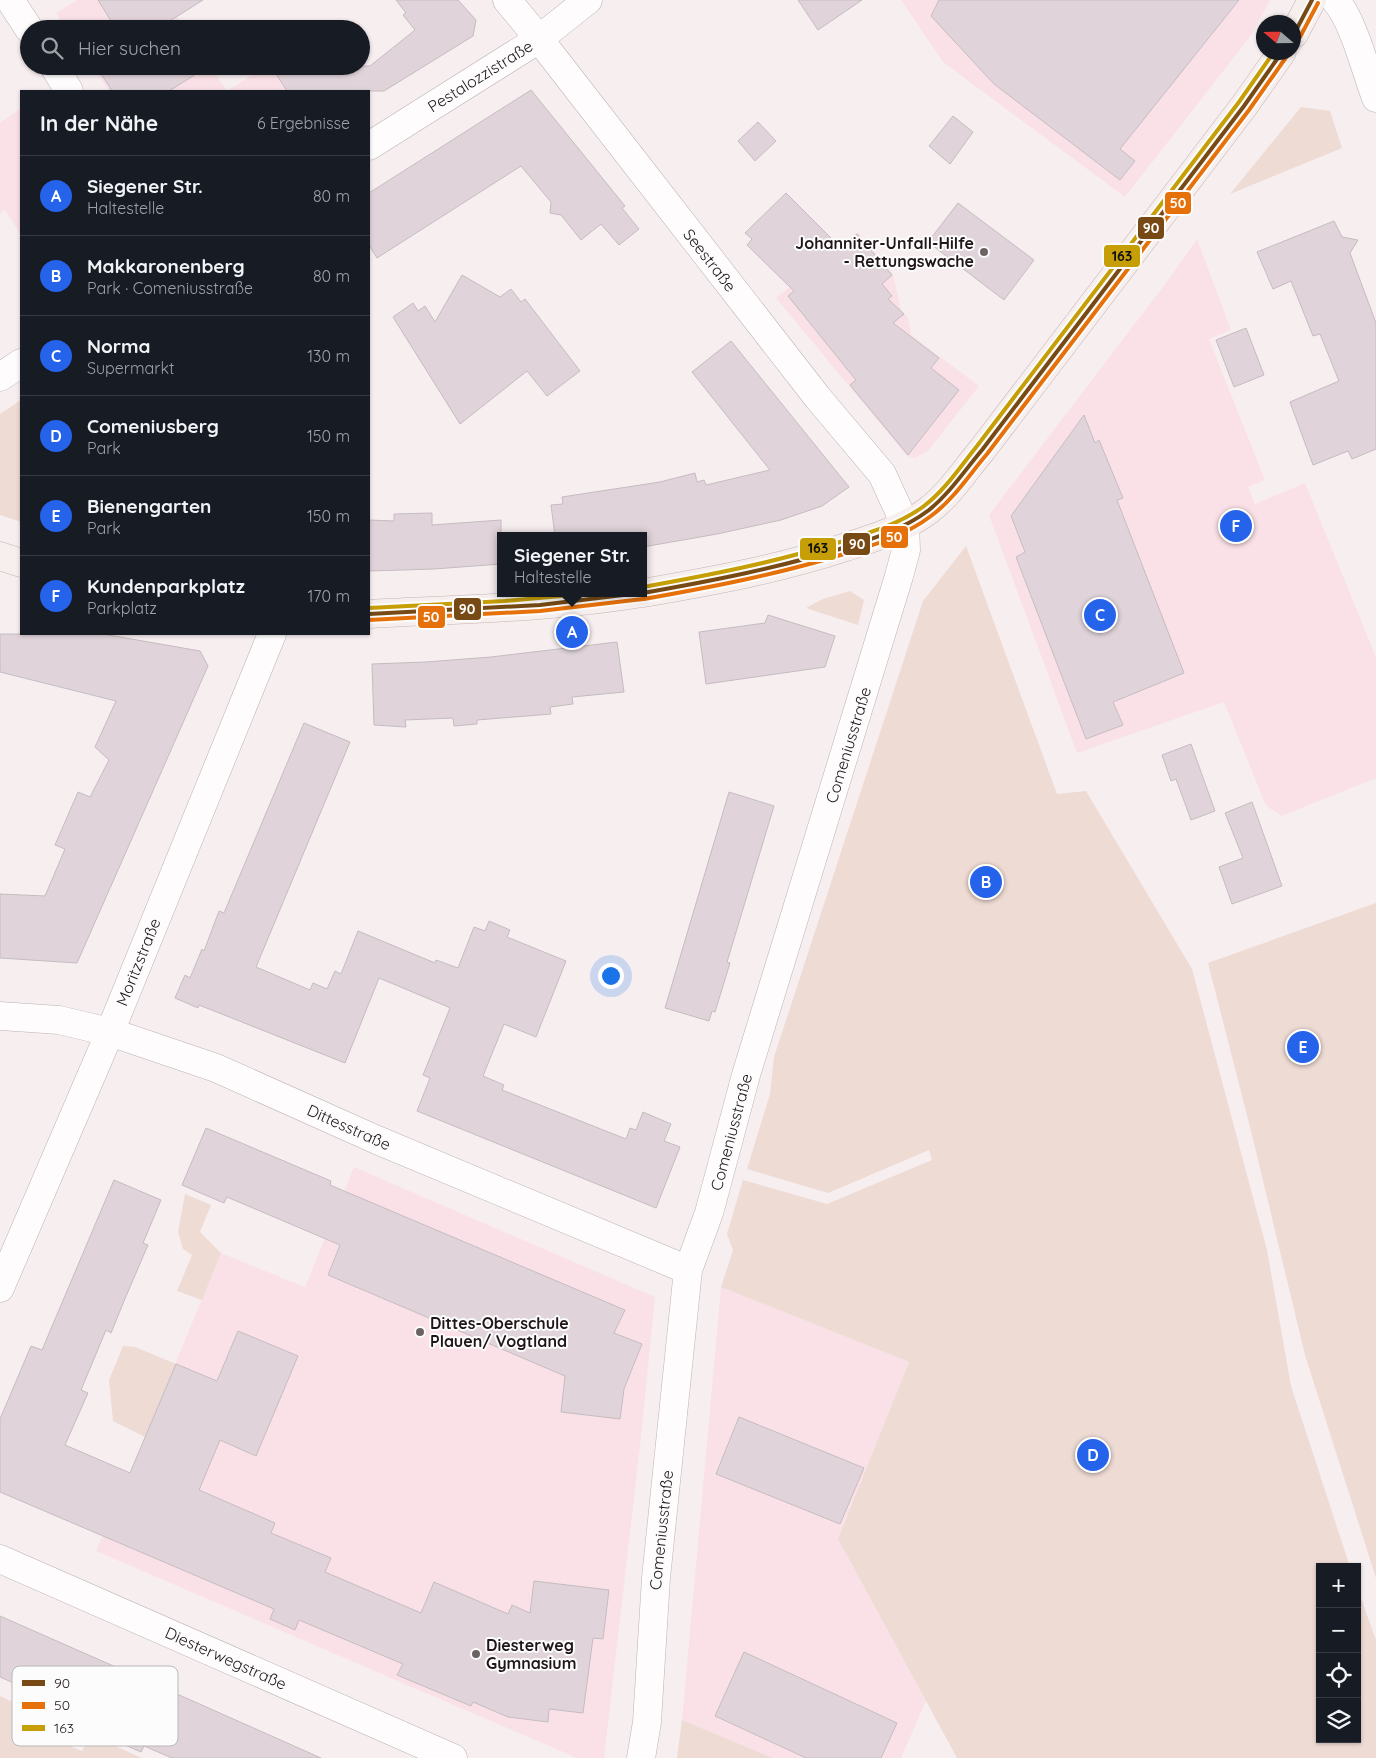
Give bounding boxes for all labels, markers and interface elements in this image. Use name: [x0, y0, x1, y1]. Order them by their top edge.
north arrow: [1256, 15, 1301, 60]
search box: [20, 20, 370, 75]
icon: search: [38, 34, 66, 62]
text: Hier suchen: [78, 36, 181, 60]
street label: Pestalozzistraße: [424, 36, 536, 116]
text: In der Nähe: [40, 110, 158, 136]
text: 6 Ergebnisse: [257, 113, 350, 133]
text: Siegener Str.: [87, 174, 203, 198]
text: A: [51, 186, 61, 206]
text: 80 m: [313, 186, 350, 206]
line badge: 50: [1164, 191, 1192, 215]
text: 50: [1170, 194, 1187, 212]
text: Haltestelle: [87, 198, 164, 218]
line badge: 90: [1137, 216, 1165, 240]
text: 90: [1143, 219, 1160, 237]
street label: Seestraße: [679, 225, 741, 295]
place label: Johanniter-Unfall-Hilfe - Rettungswache: [795, 233, 974, 271]
line badge: 163: [1103, 244, 1141, 268]
marker: Johanniter-Unfall-Hilfe - Rettungswache: [978, 246, 990, 258]
text: 163: [1112, 247, 1132, 265]
text: Makkaronenberg: [87, 254, 245, 278]
text: B: [51, 266, 61, 286]
text: 80 m: [313, 266, 350, 286]
text: Park · Comeniusstraße: [87, 278, 253, 298]
text: Norma: [87, 334, 151, 358]
text: C: [51, 346, 61, 366]
text: 130 m: [307, 346, 350, 366]
text: Supermarkt: [87, 358, 174, 378]
text: Comeniusberg: [87, 414, 219, 438]
text: D: [50, 426, 62, 446]
text: 150 m: [307, 426, 350, 446]
text: Park: [87, 438, 121, 458]
text: Bienengarten: [87, 494, 211, 518]
text: E: [51, 506, 61, 526]
text: 150 m: [307, 506, 350, 526]
pin: F: [1220, 507, 1252, 545]
text: Park: [87, 518, 121, 538]
line badge: 50: [880, 525, 909, 549]
text: 50: [886, 528, 903, 546]
popup: [497, 532, 647, 597]
line badge: 90: [842, 532, 871, 556]
text: 90: [849, 535, 866, 553]
line badge: 163: [799, 537, 837, 561]
text: 163: [808, 539, 828, 557]
text: Siegener Str.: [514, 543, 630, 567]
text: Haltestelle: [514, 567, 591, 587]
text: Kundenparkplatz: [87, 574, 245, 598]
text: F: [52, 586, 61, 606]
text: 170 m: [307, 586, 350, 606]
pin: C: [1084, 596, 1116, 634]
line badge: 90: [453, 597, 482, 621]
text: Parkplatz: [87, 598, 157, 618]
text: 90: [459, 600, 476, 618]
line badge: 50: [417, 605, 446, 629]
text: 50: [423, 608, 440, 626]
pin: A: [556, 613, 588, 651]
street label: Comeniusstraße: [821, 685, 875, 805]
pin: B: [970, 863, 1002, 901]
street label: Moritzstraße: [111, 915, 165, 1009]
your location: [598, 963, 624, 989]
pin: E: [1287, 1028, 1319, 1066]
street label: Comeniusstraße: [706, 1071, 756, 1193]
street label: Dittesstraße: [304, 1100, 394, 1154]
place label: Dittes-Oberschule Plauen/ Vogtland: [430, 1313, 569, 1351]
marker: Dittes-Oberschule Plauen/ Vogtland: [414, 1326, 426, 1338]
pin: D: [1077, 1436, 1109, 1474]
street label: Comeniusstraße: [645, 1469, 677, 1591]
map controls: [1316, 1563, 1361, 1743]
button: +: [1316, 1563, 1361, 1608]
button: −: [1316, 1608, 1361, 1653]
street label: Diesterwegstraße: [162, 1622, 290, 1694]
place label: Diesterweg Gymnasium: [486, 1635, 577, 1673]
marker: Diesterweg Gymnasium: [470, 1648, 482, 1660]
button: locate: [1316, 1653, 1361, 1698]
legend: [12, 1666, 178, 1746]
text: 90: [54, 1674, 70, 1692]
text: 50: [54, 1696, 70, 1714]
button: layers: [1316, 1698, 1361, 1743]
text: 163: [54, 1719, 74, 1737]

